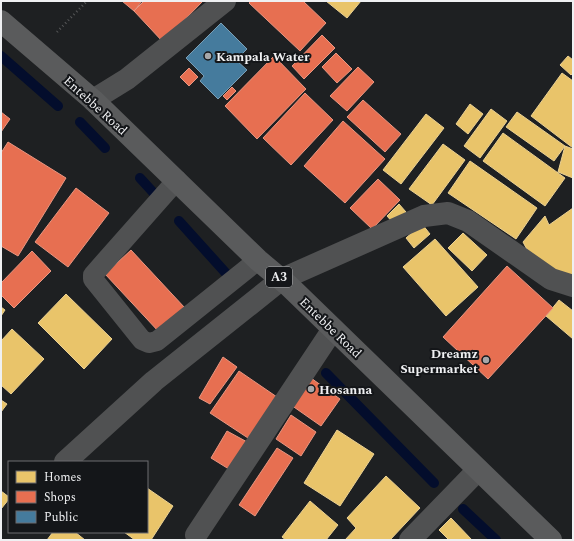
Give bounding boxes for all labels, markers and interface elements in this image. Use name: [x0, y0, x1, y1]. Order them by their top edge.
place label: Kampala Water: [216, 47, 310, 67]
marker: Kampala Water: [203, 51, 213, 61]
street label: Entebbe Road: [59, 71, 132, 140]
road number: A3: [266, 267, 292, 287]
street label: Entebbe Road: [294, 293, 366, 363]
place label: Dreamz Supermarket: [400, 344, 478, 379]
marker: Dreamz Supermarket: [481, 355, 491, 365]
place label: Hosanna: [319, 380, 372, 400]
marker: Hosanna: [306, 384, 316, 394]
legend: [8, 461, 148, 533]
text: Homes: [44, 468, 82, 487]
text: Shops: [44, 488, 76, 507]
text: Public: [44, 508, 78, 527]

